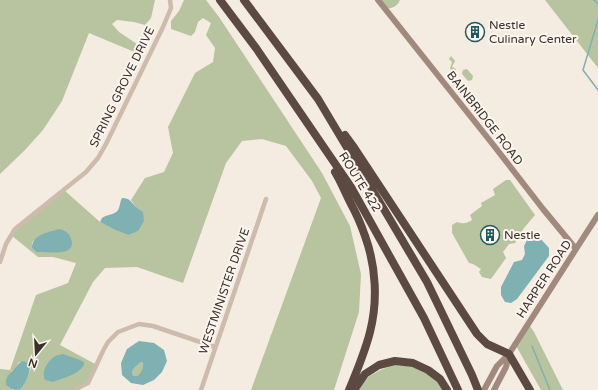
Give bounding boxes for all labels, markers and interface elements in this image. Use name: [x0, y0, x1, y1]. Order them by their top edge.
place label: Nestle Culinary Center: [489, 18, 577, 46]
building icon: Nestle Culinary Center: [464, 21, 486, 43]
street label: SPRING GROVE DRIVE: [87, 24, 157, 150]
street label: BAINBRIDGE ROAD: [444, 68, 526, 168]
street label: ROUTE 422: [336, 149, 384, 215]
building icon: Nestle: [479, 224, 501, 246]
street label: WESTMINISTER DRIVE: [196, 226, 252, 356]
place label: Nestle: [504, 228, 541, 242]
street label: HARPER ROAD: [514, 237, 574, 321]
north arrow: [16, 334, 56, 374]
text: N: [27, 355, 39, 371]

